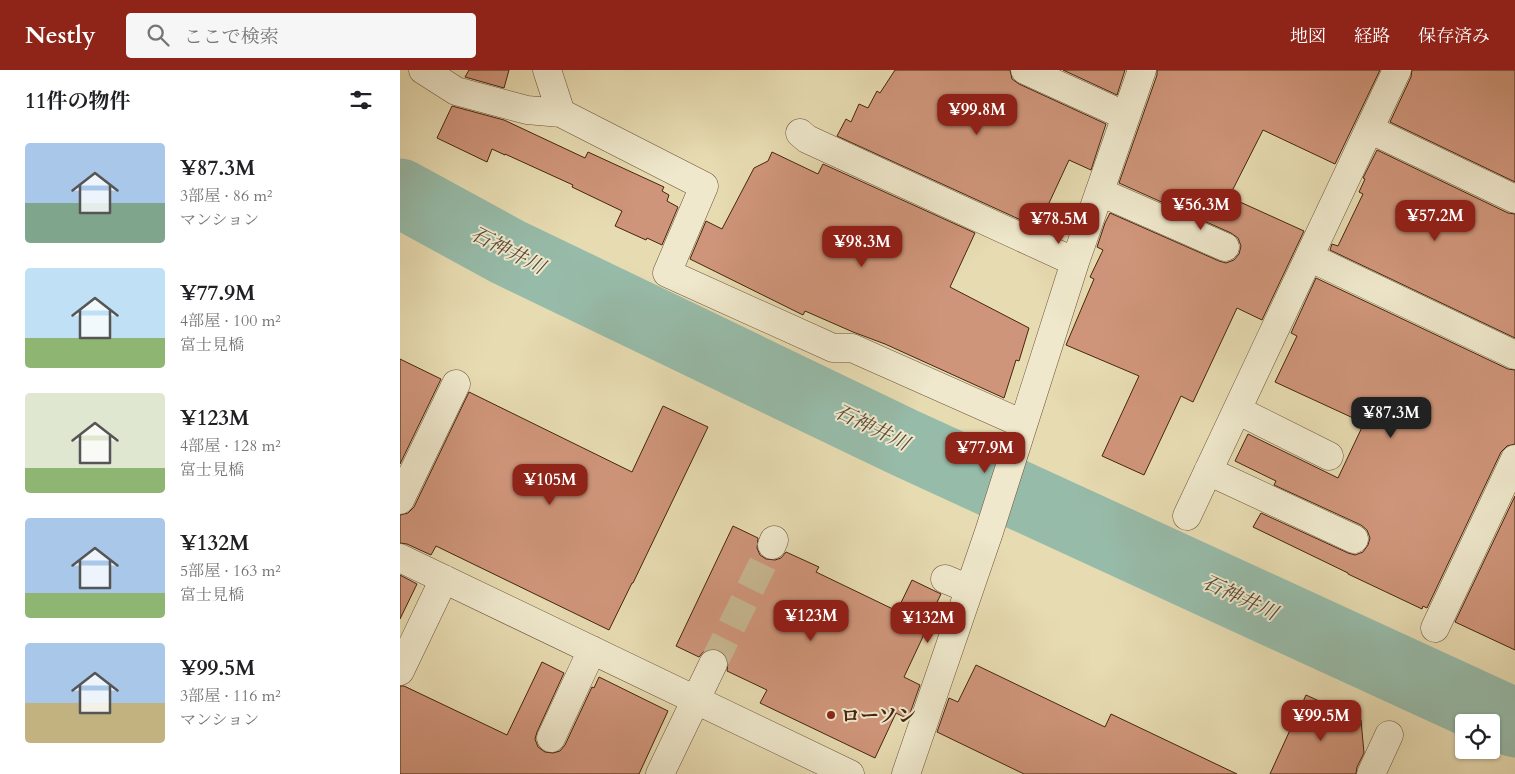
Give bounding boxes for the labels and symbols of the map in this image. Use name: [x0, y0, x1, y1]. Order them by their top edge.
pin: ¥99.8M: [936, 93, 1018, 136]
pin: ¥56.3M: [1160, 189, 1242, 231]
pin: ¥57.2M: [1394, 200, 1476, 242]
pin: ¥78.5M: [1018, 202, 1100, 245]
water label: 石神井川: [466, 220, 551, 282]
pin: ¥98.3M: [821, 226, 903, 268]
pin: ¥87.3M: [1350, 396, 1432, 439]
water label: 石神井川: [830, 398, 915, 458]
pin: ¥77.9M: [944, 432, 1026, 474]
pin: ¥105M: [515, 464, 585, 506]
water label: 石神井川: [1198, 568, 1284, 627]
pin: ¥123M: [776, 600, 846, 642]
pin: ¥132M: [893, 602, 963, 644]
pin: ¥99.5M: [1280, 700, 1362, 742]
place label: ローソン: [841, 703, 916, 729]
marker: ローソン: [825, 709, 837, 721]

